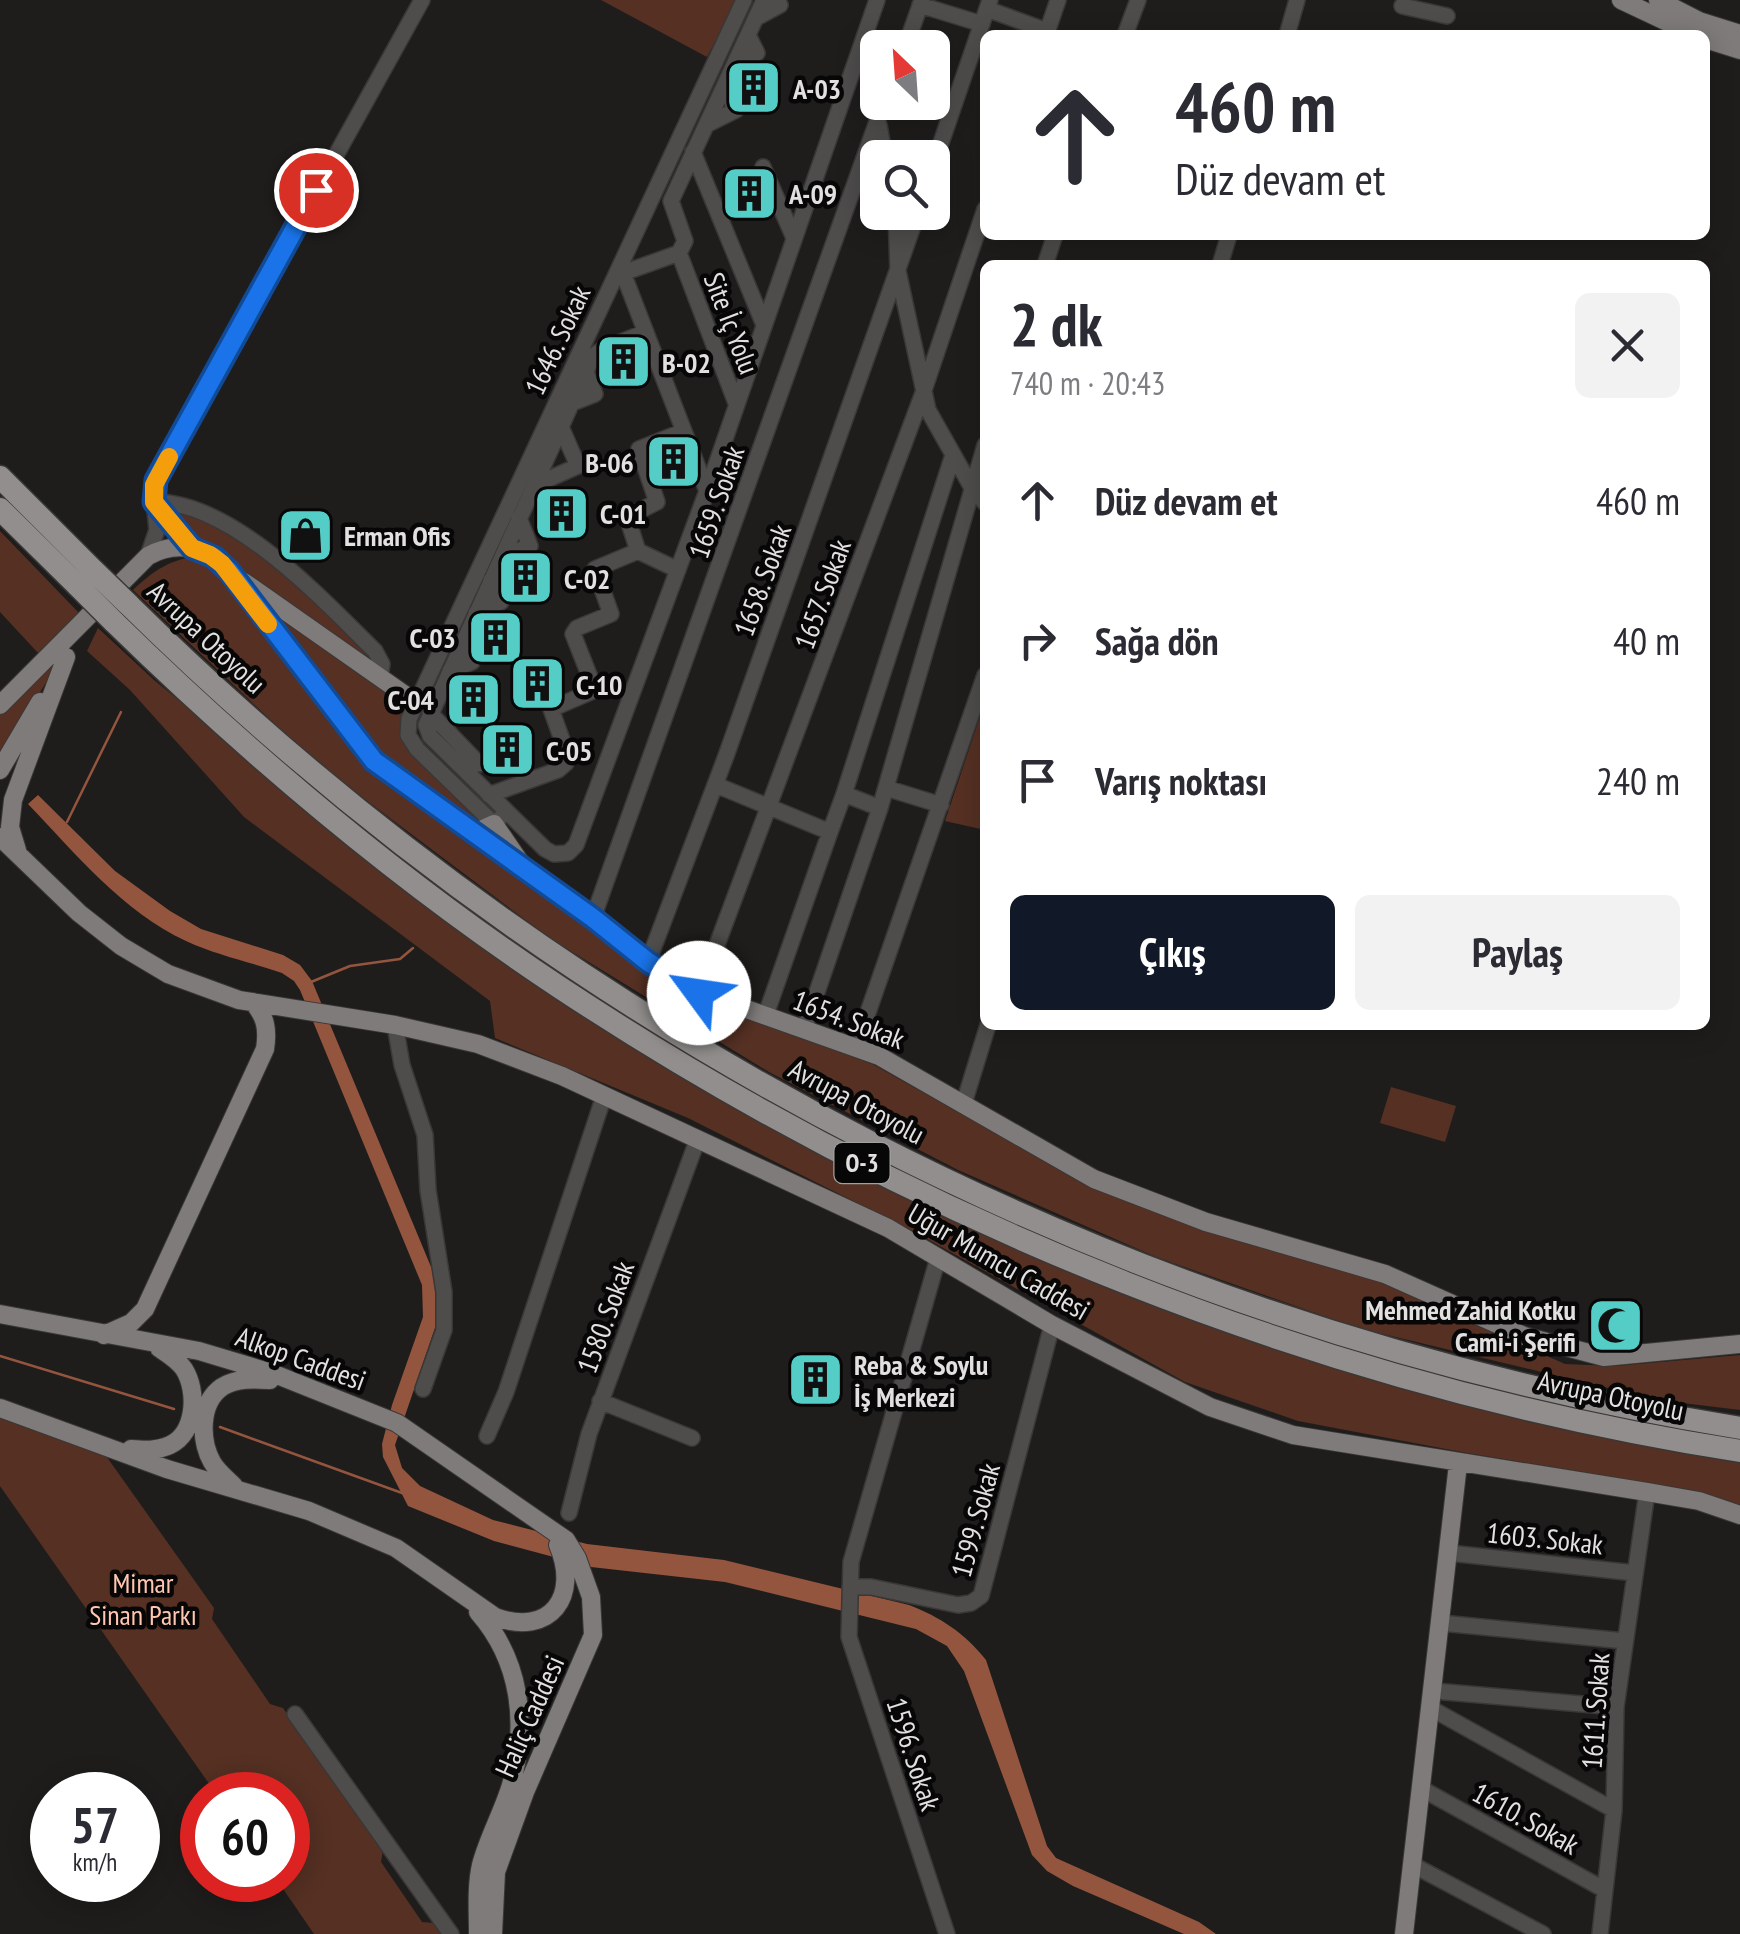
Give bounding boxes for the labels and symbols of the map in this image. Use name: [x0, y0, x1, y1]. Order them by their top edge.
north arrow: [860, 30, 950, 120]
building icon: A-03: [724, 58, 784, 118]
place label: A-03: [792, 70, 841, 107]
pin: [274, 148, 359, 233]
building icon: A-09: [720, 163, 780, 223]
place label: A-09: [788, 175, 837, 212]
street label: Site İç Yolu: [696, 267, 768, 379]
street label: 1646. Sokak: [516, 279, 598, 401]
building icon: B-02: [593, 332, 653, 392]
place label: B-02: [662, 344, 711, 381]
building icon: B-06: [643, 432, 703, 492]
street label: 1659. Sokak: [680, 441, 752, 563]
place label: B-06: [585, 444, 634, 481]
building icon: C-01: [531, 483, 591, 543]
place label: C-01: [600, 495, 646, 532]
shop icon: Erman Ofis: [275, 505, 335, 565]
place label: Erman Ofis: [344, 517, 451, 554]
street label: 1658. Sokak: [725, 519, 799, 641]
street label: 1657. Sokak: [785, 534, 859, 654]
building icon: C-02: [495, 548, 555, 608]
place label: C-02: [564, 560, 610, 597]
street label: Avrupa Otoyolu: [140, 573, 274, 701]
building icon: C-03: [465, 607, 525, 667]
place label: C-03: [410, 619, 456, 656]
building icon: C-10: [507, 654, 567, 714]
place label: C-10: [576, 666, 622, 703]
building icon: C-04: [443, 669, 503, 729]
place label: C-04: [388, 681, 435, 718]
building icon: C-05: [477, 720, 537, 780]
place label: C-05: [546, 732, 592, 769]
position arrow: [647, 941, 751, 1045]
street label: 1654. Sokak: [788, 981, 910, 1057]
street label: Avrupa Otoyolu: [783, 1050, 931, 1152]
road number: O-3: [834, 1143, 890, 1183]
street label: Uğur Mumcu Caddesi: [902, 1194, 1096, 1328]
street label: 1580. Sokak: [568, 1256, 642, 1378]
place label: Mehmed Zahid Kotku Cami-i Şerifi: [1365, 1291, 1576, 1360]
mosque icon: Mehmed Zahid Kotku Cami-i Şerifi: [1585, 1295, 1645, 1355]
street label: Alkop Caddesi: [231, 1317, 371, 1399]
place label: Reba & Soylu İş Merkezi: [854, 1346, 988, 1415]
building icon: Reba & Soylu İş Merkezi: [785, 1350, 845, 1410]
street label: Avrupa Otoyolu: [1535, 1361, 1687, 1429]
street label: 1599. Sokak: [942, 1459, 1008, 1581]
street label: 1603. Sokak: [1485, 1514, 1605, 1563]
park label: Mimar Sinan Parkı: [89, 1564, 197, 1633]
street label: Haliç Caddesi: [486, 1649, 572, 1783]
street label: 1611. Sokak: [1572, 1651, 1618, 1770]
street label: 1596. Sokak: [878, 1693, 950, 1815]
speed limit sign: 60: [180, 1772, 310, 1902]
street label: 1610. Sokak: [1466, 1774, 1586, 1862]

